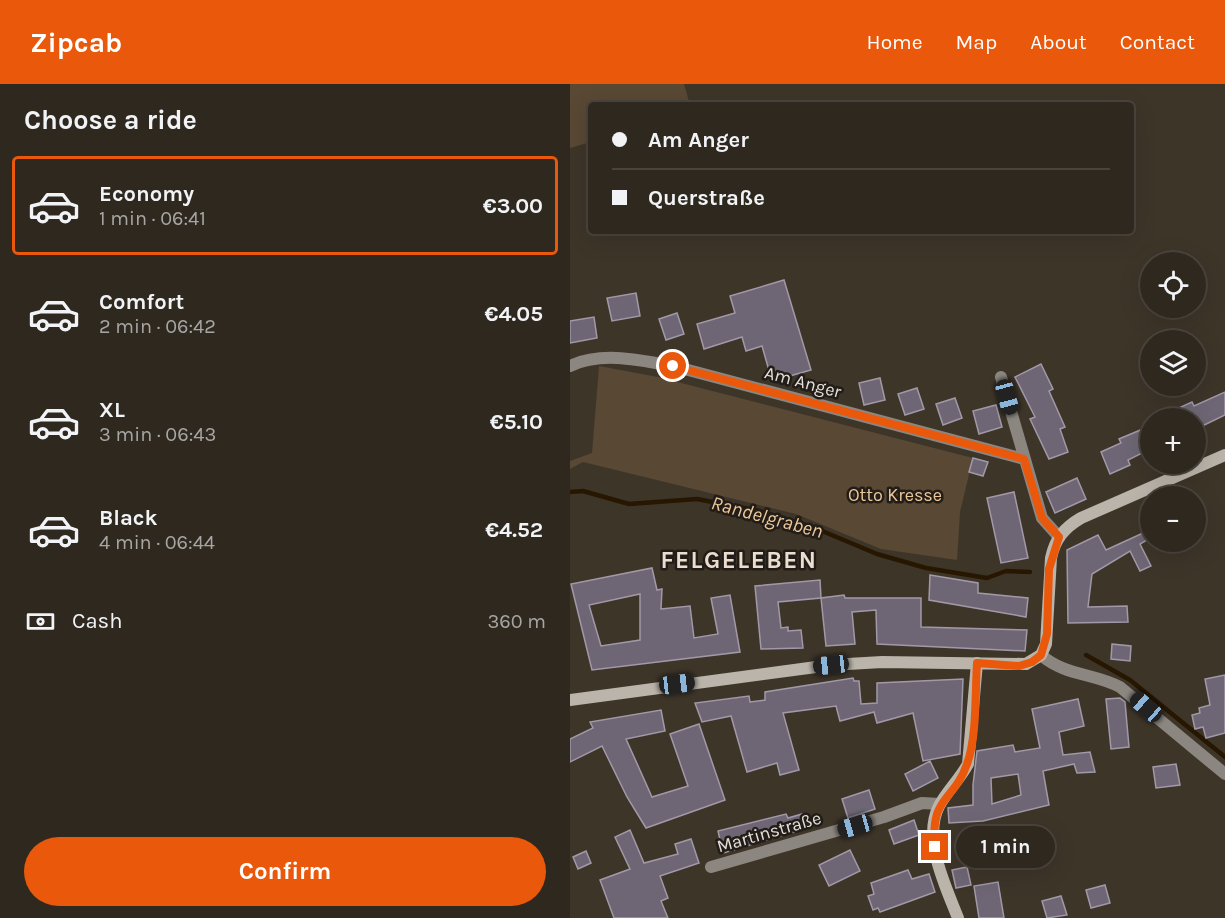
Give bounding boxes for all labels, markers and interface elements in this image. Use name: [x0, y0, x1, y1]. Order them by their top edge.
text: Zipcab: [30, 26, 122, 59]
text: Home: [867, 30, 923, 54]
text: Map: [956, 30, 997, 54]
text: About: [1030, 30, 1087, 54]
text: Contact: [1120, 30, 1195, 54]
text: Choose a ride: [24, 104, 197, 136]
text: Am Anger: [648, 127, 749, 153]
icon: car: [27, 179, 81, 233]
text: Economy: [99, 181, 194, 207]
text: Querstraße: [648, 185, 765, 211]
text: €3.00: [483, 193, 543, 219]
text: 1 min · 06:41: [99, 207, 206, 230]
map controls: [1140, 252, 1206, 552]
button: locate: [1140, 252, 1206, 318]
icon: car: [27, 287, 81, 341]
text: Comfort: [99, 289, 184, 315]
text: €4.05: [485, 301, 543, 327]
text: 2 min · 06:42: [99, 315, 216, 338]
button: layers: [1140, 330, 1206, 396]
route start: [659, 352, 686, 379]
street label: Am Anger: [762, 361, 844, 403]
car: [994, 377, 1020, 417]
icon: car: [27, 395, 81, 449]
text: XL: [99, 397, 125, 423]
button: +: [1140, 408, 1206, 474]
text: €5.10: [490, 409, 543, 435]
text: 3 min · 06:43: [99, 423, 216, 446]
park label: Otto Kresse: [848, 484, 942, 506]
button: −: [1140, 486, 1206, 552]
water label: Randelgraben: [709, 491, 825, 543]
icon: car: [27, 503, 81, 557]
text: Black: [99, 505, 158, 531]
text: €4.52: [485, 517, 543, 543]
text: 4 min · 06:44: [99, 531, 215, 554]
district label: FELGELEBEN: [660, 546, 818, 574]
icon: cash: [24, 605, 57, 638]
text: Cash: [72, 608, 122, 634]
text: 360 m: [487, 610, 546, 633]
car: [812, 654, 850, 676]
car: [658, 673, 696, 695]
car: [1127, 688, 1165, 726]
street label: Martinstraße: [714, 807, 824, 857]
car: [835, 812, 875, 840]
callout: 1 min: [956, 826, 1055, 868]
route end: [921, 833, 948, 860]
text: 1 min: [980, 835, 1031, 858]
button: Confirm: [24, 837, 546, 906]

